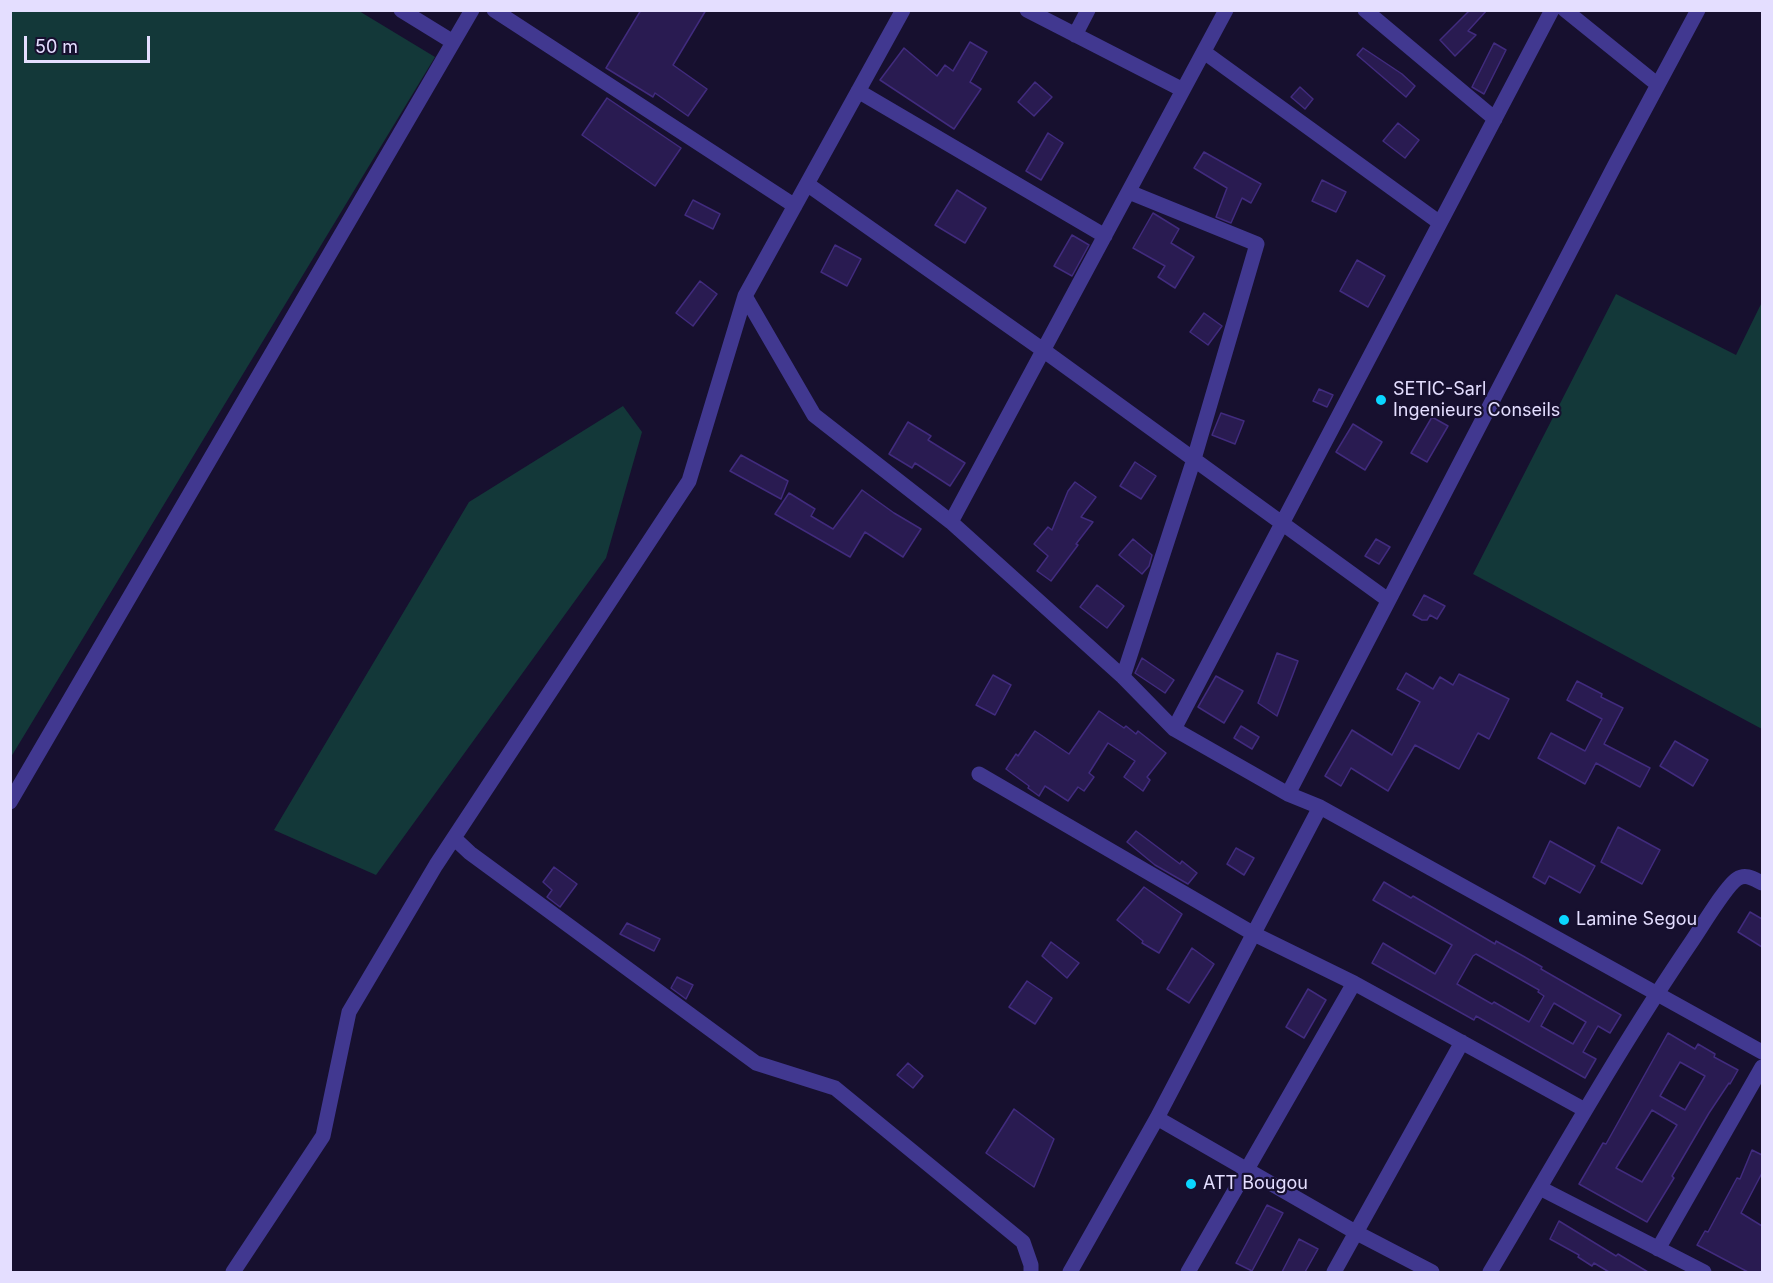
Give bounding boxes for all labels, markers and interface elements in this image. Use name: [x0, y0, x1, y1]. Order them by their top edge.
scale bar: [27, 24, 153, 62]
text: 50 m: [35, 36, 78, 57]
place label: SETIC-Sarl Ingenieurs Conseils: [1393, 379, 1560, 422]
marker: SETIC-Sarl Ingenieurs Conseils: [1374, 393, 1388, 407]
place label: Lamine Segou: [1576, 909, 1697, 931]
marker: Lamine Segou: [1557, 913, 1571, 927]
place label: ATT Bougou: [1203, 1173, 1308, 1195]
marker: ATT Bougou: [1184, 1177, 1198, 1191]

